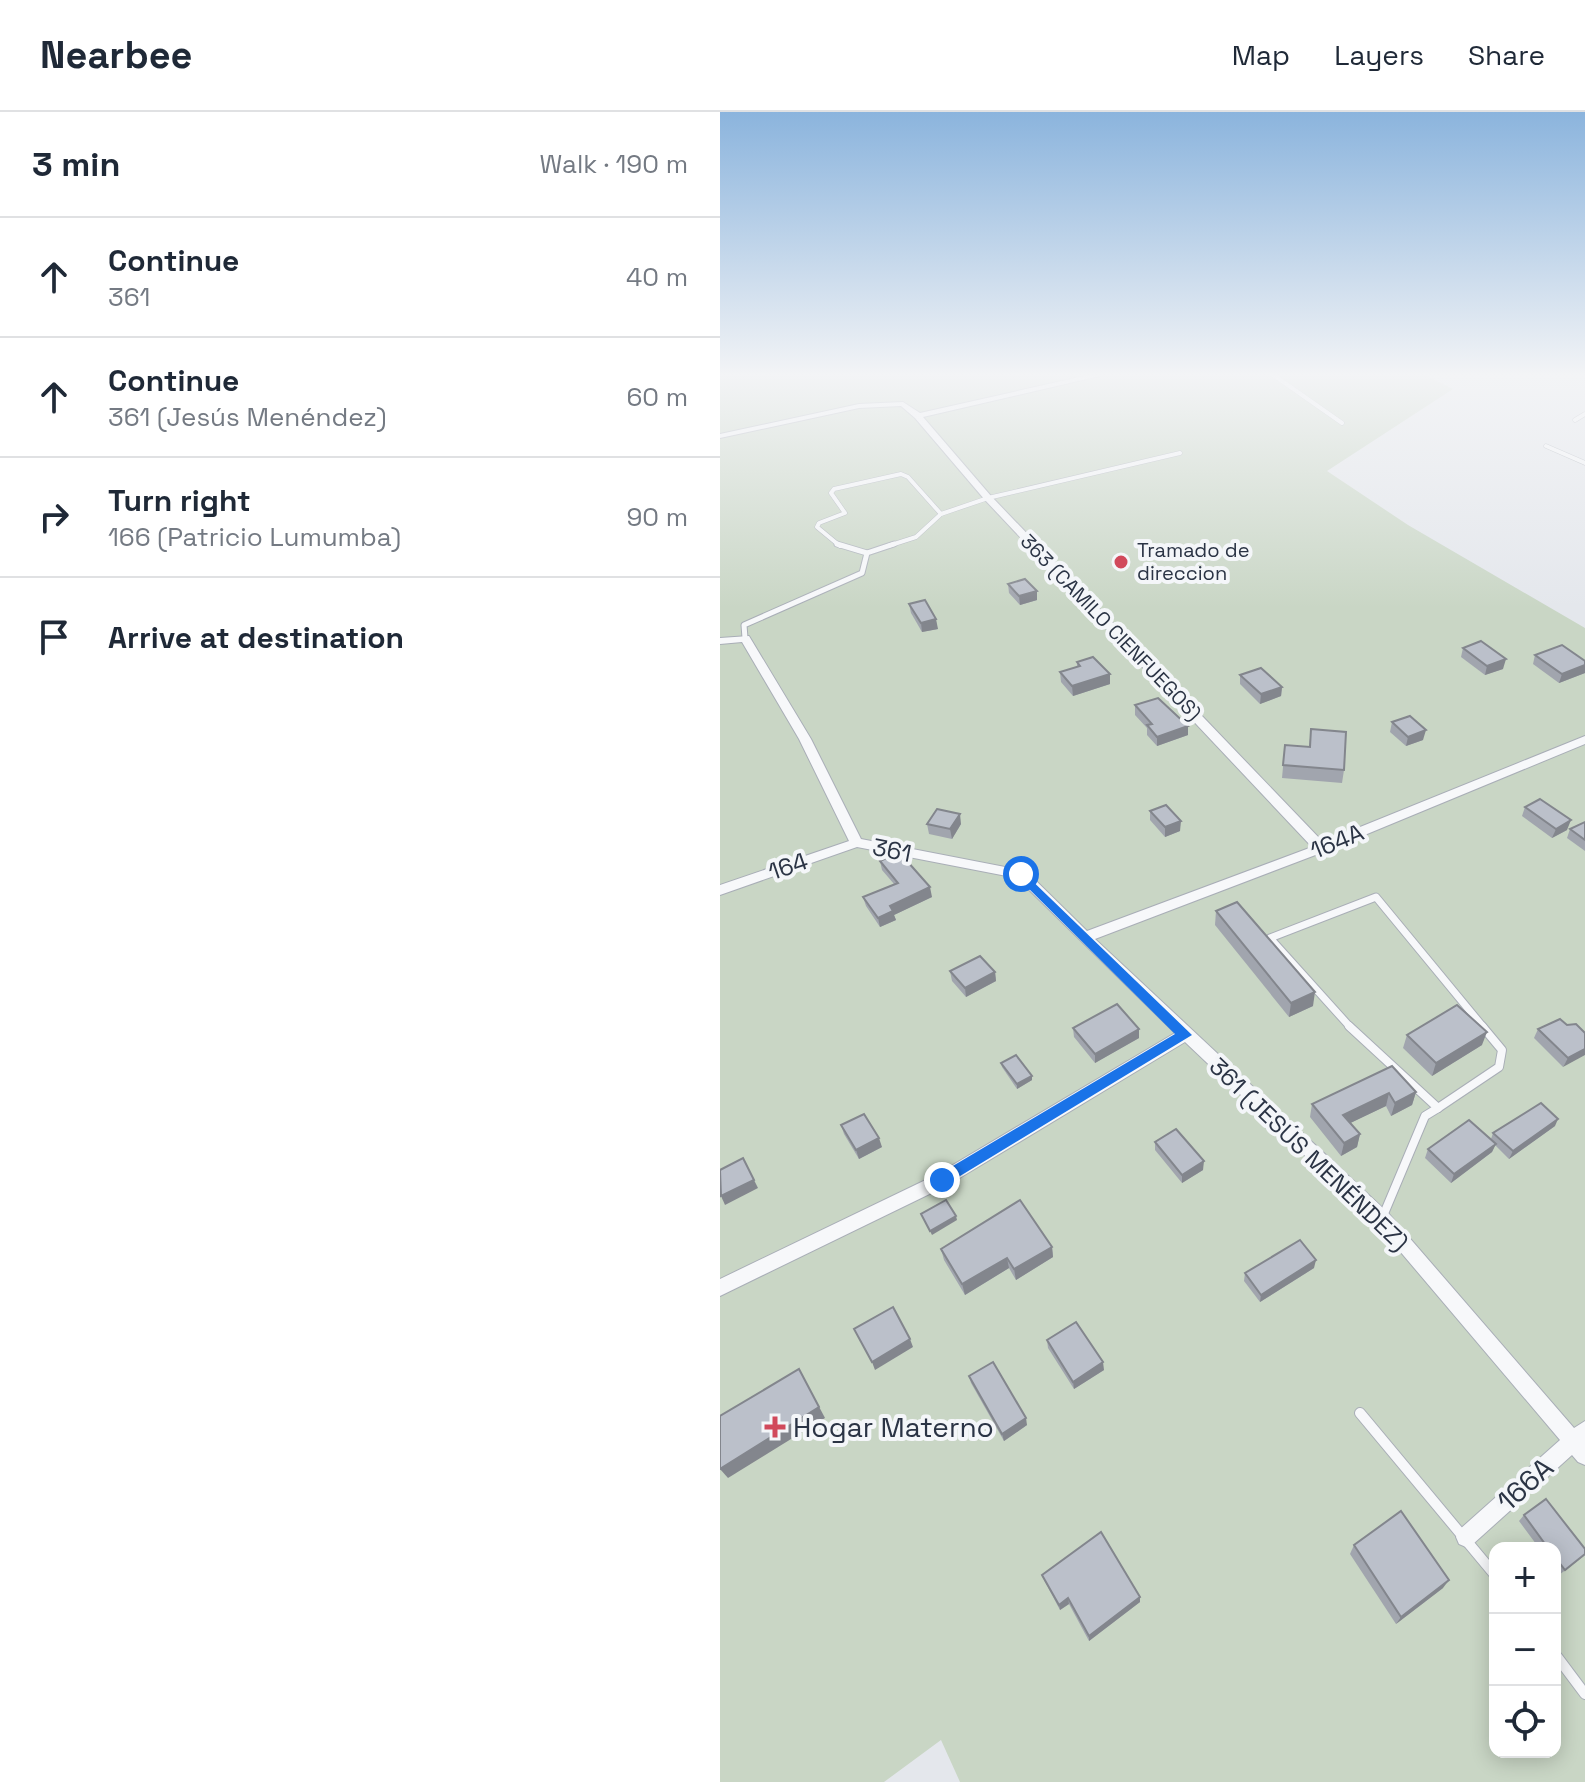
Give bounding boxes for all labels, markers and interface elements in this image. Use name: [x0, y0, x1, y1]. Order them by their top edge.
text: Nearbee: [40, 31, 193, 79]
text: Map: [1232, 37, 1290, 73]
text: Layers: [1334, 37, 1424, 73]
text: Share: [1468, 37, 1545, 73]
text: 3 min: [32, 143, 120, 186]
text: Walk · 190 m: [539, 147, 688, 181]
text: Continue: [108, 241, 239, 280]
icon: ahead: [32, 255, 76, 299]
text: 40 m: [626, 260, 688, 294]
text: 361: [108, 280, 150, 314]
text: Continue: [108, 361, 239, 400]
icon: ahead: [32, 375, 76, 419]
text: 60 m: [626, 380, 688, 414]
text: 361 (Jesús Menéndez): [108, 400, 387, 434]
text: Turn right: [108, 481, 251, 520]
icon: right: [32, 495, 76, 539]
text: 90 m: [626, 500, 688, 534]
text: 166 (Patricio Lumumba): [108, 520, 401, 554]
street label: 363 (CAMILO CIENFUEGOS): [1015, 528, 1207, 726]
place label: Tramado de direccion: [1137, 537, 1249, 586]
marker: Tramado de direccion: [1112, 553, 1130, 571]
icon: arrive: [32, 615, 76, 659]
text: Arrive at destination: [108, 618, 404, 657]
street label: 164A: [1306, 816, 1368, 866]
street label: 361: [870, 831, 914, 869]
street label: 164: [764, 845, 812, 887]
route start: [1003, 856, 1039, 892]
street label: 361 (JESÚS MENÉNDEZ): [1203, 1051, 1415, 1257]
route end: [924, 1162, 960, 1198]
place label: Hogar Materno: [793, 1409, 994, 1445]
marker: Hogar Materno: [764, 1416, 786, 1438]
street label: 166A: [1489, 1449, 1561, 1519]
map controls: [1489, 1542, 1561, 1758]
button: +: [1489, 1542, 1561, 1614]
button: −: [1489, 1614, 1561, 1686]
button: locate: [1489, 1686, 1561, 1758]

